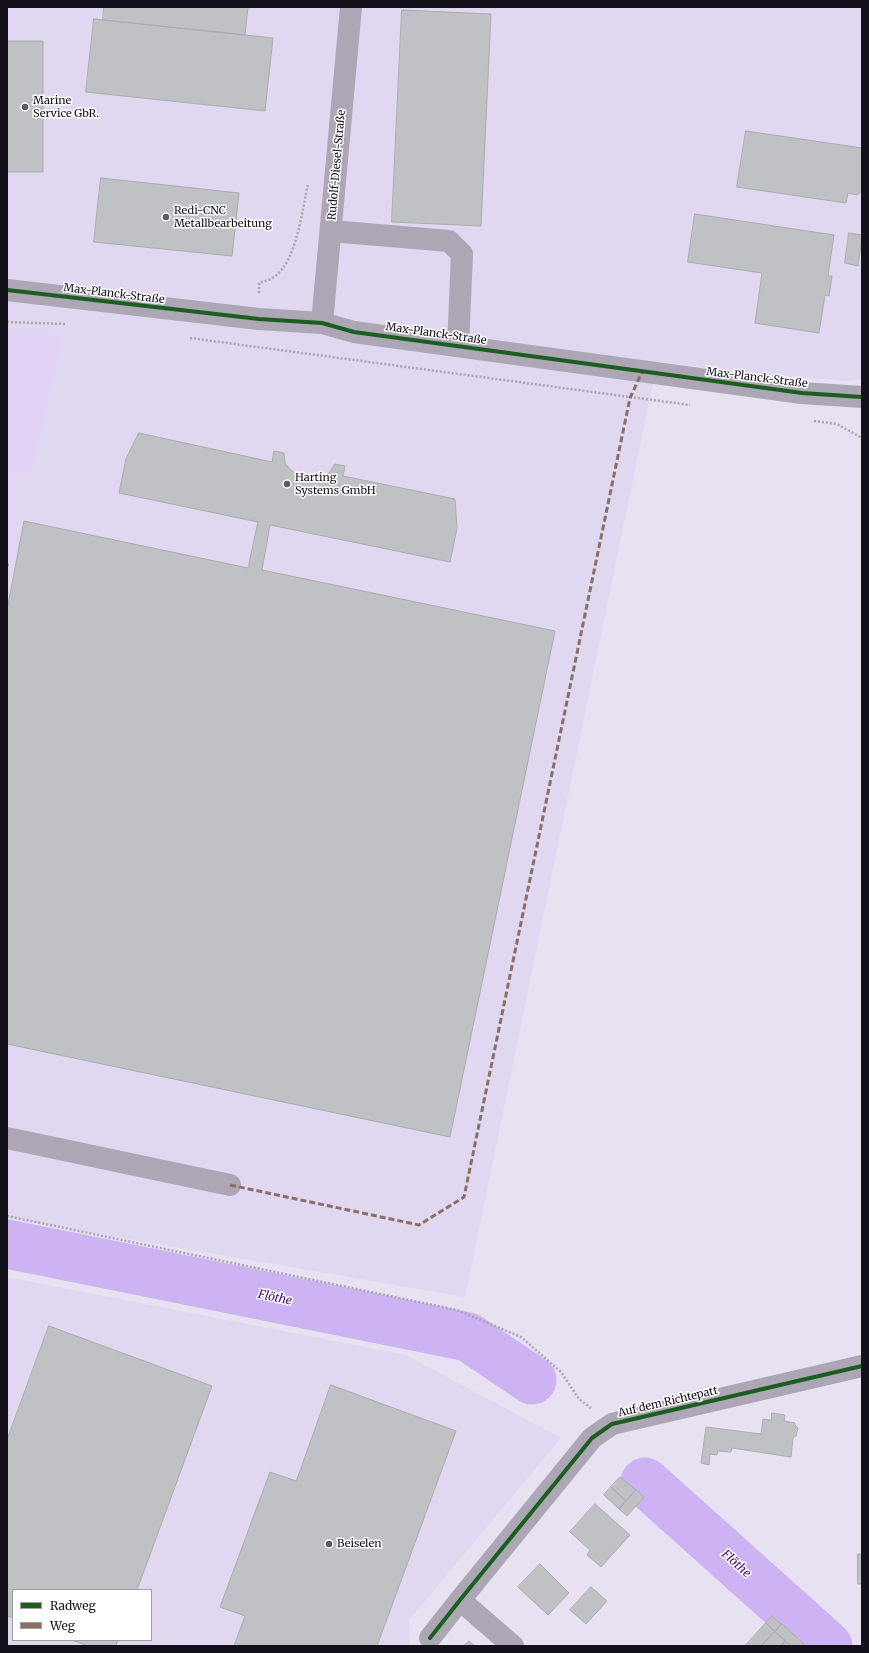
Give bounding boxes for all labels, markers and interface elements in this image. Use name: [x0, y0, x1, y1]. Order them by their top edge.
place label: Marine Service GbR.: [33, 94, 99, 120]
marker: Marine Service GbR.: [20, 102, 30, 112]
street label: Rudolf-Diesel-Straße: [326, 109, 348, 221]
place label: Redi-CNC Metallbearbeitung: [174, 204, 272, 230]
marker: Redi-CNC Metallbearbeitung: [161, 212, 171, 222]
street label: Max-Planck-Straße: [63, 281, 165, 307]
street label: Max-Planck-Straße: [385, 320, 487, 348]
street label: Max-Planck-Straße: [706, 365, 808, 391]
place label: Harting Systems GmbH: [295, 471, 376, 497]
marker: Harting Systems GmbH: [282, 479, 292, 489]
water label: Flöthe: [257, 1287, 293, 1309]
street label: Auf dem Richtepatt: [617, 1384, 719, 1420]
place label: Beiselen: [337, 1537, 382, 1551]
marker: Beiselen: [324, 1539, 334, 1549]
water label: Flöthe: [718, 1547, 754, 1581]
legend: [12, 1589, 152, 1641]
text: Radweg: [50, 1598, 96, 1613]
text: Weg: [50, 1618, 75, 1633]

